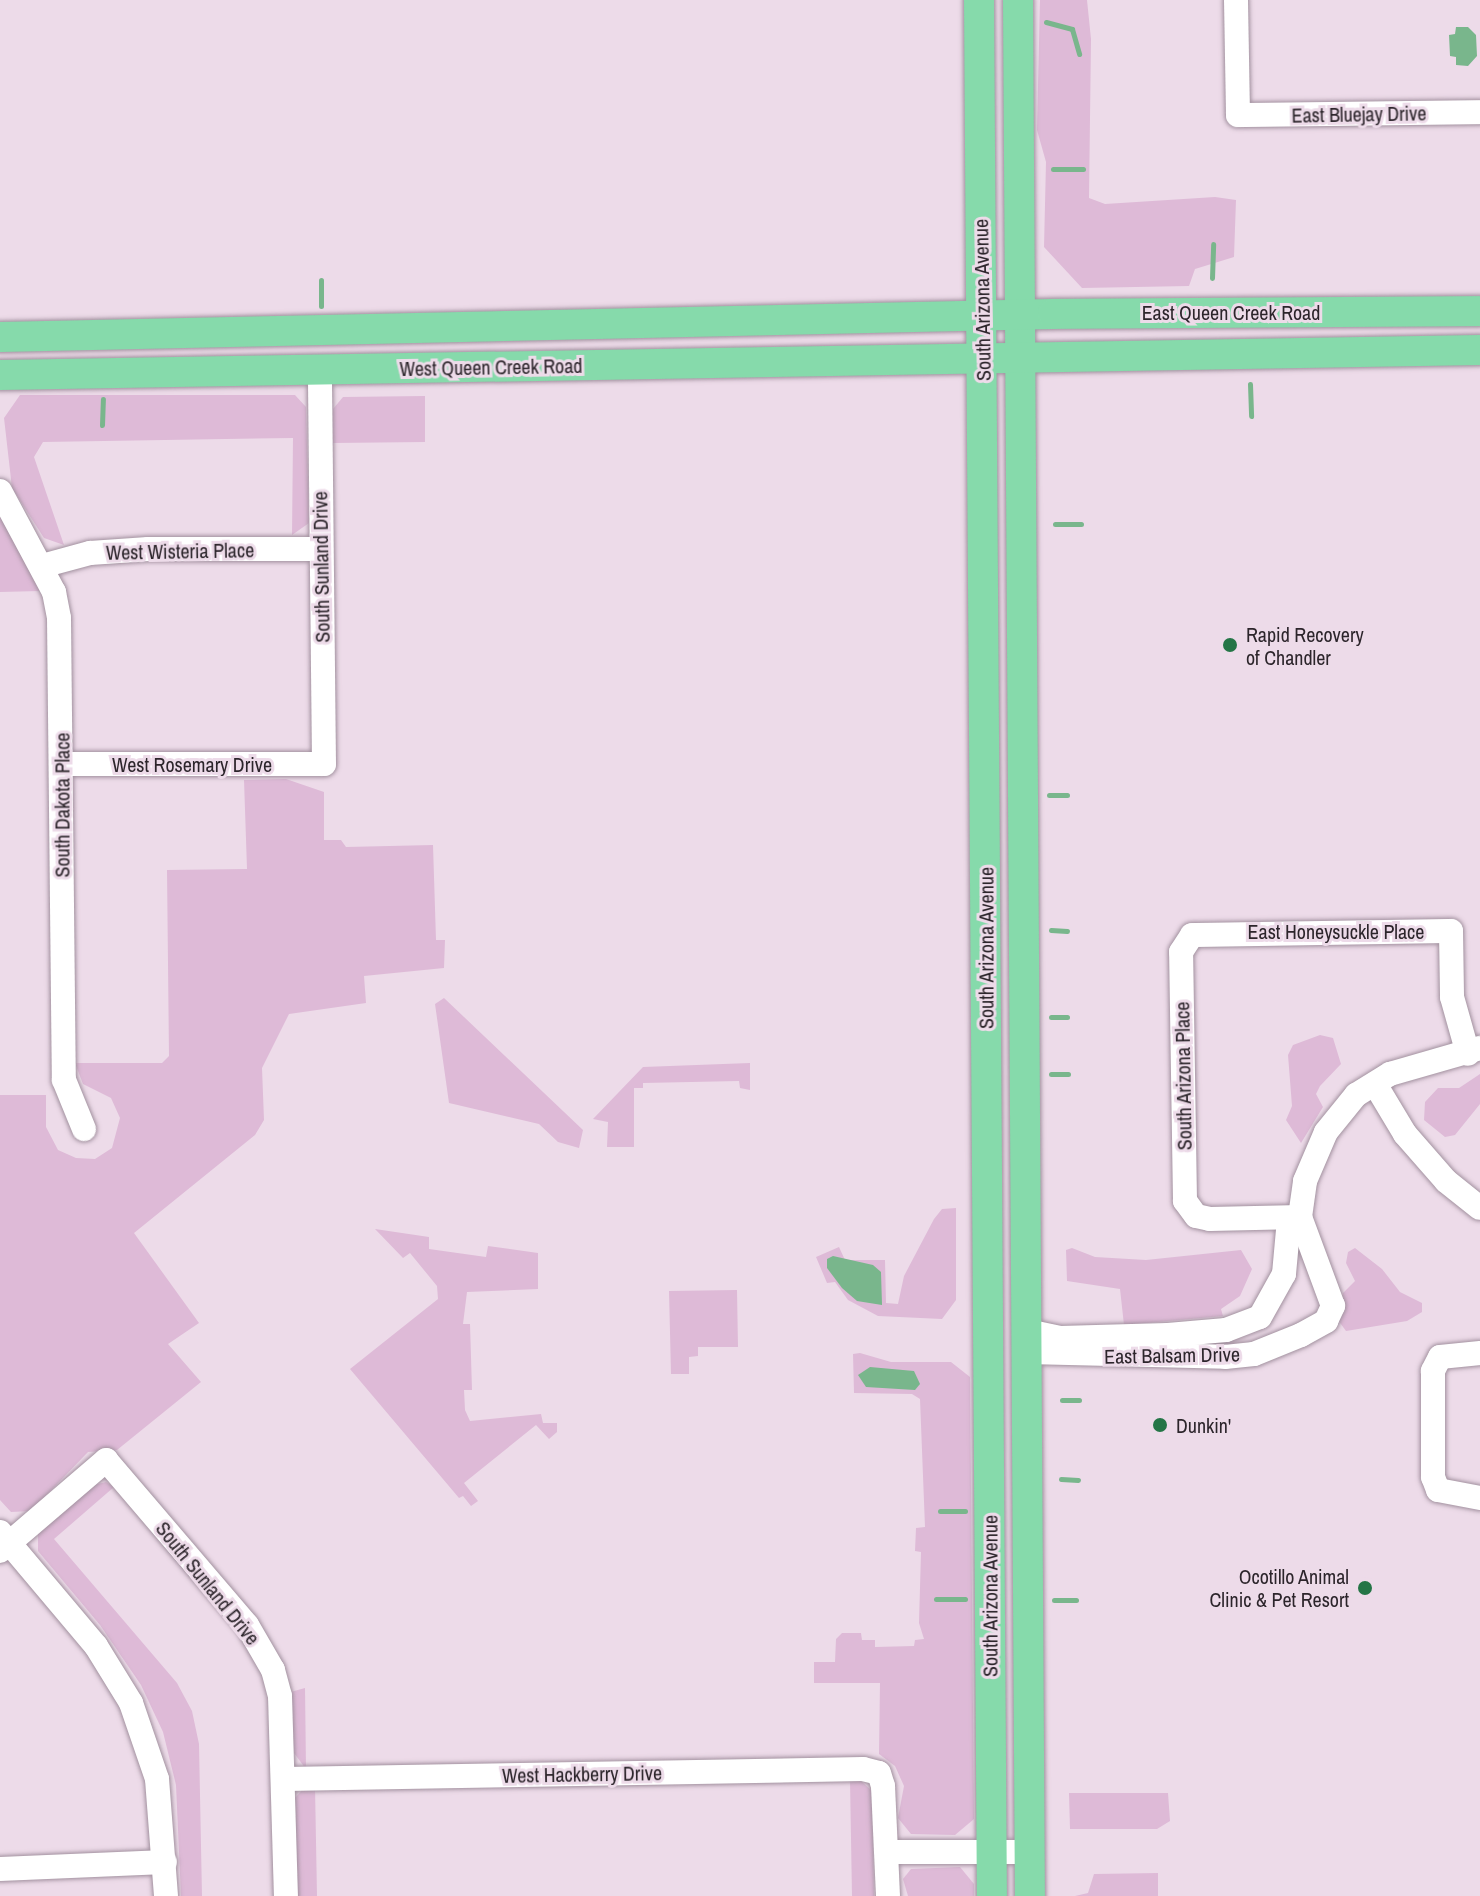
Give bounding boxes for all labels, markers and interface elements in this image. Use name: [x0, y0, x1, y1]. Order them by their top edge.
street label: East Bluejay Drive: [1291, 101, 1427, 127]
street label: South Arizona Avenue: [969, 218, 995, 382]
street label: East Queen Creek Road: [1142, 300, 1320, 324]
street label: West Queen Creek Road: [399, 353, 583, 381]
street label: South Sunland Drive: [308, 491, 334, 643]
street label: West Wisteria Place: [106, 538, 254, 564]
place label: Rapid Recovery of Chandler: [1246, 622, 1364, 669]
marker: Rapid Recovery of Chandler: [1221, 636, 1239, 654]
street label: South Dakota Place: [50, 733, 74, 877]
street label: West Rosemary Drive: [112, 752, 272, 776]
street label: South Arizona Avenue: [974, 866, 998, 1030]
street label: East Honeysuckle Place: [1248, 919, 1424, 943]
street label: South Arizona Place: [1170, 1001, 1196, 1151]
street label: East Balsam Drive: [1104, 1342, 1240, 1368]
place label: Dunkin': [1176, 1413, 1231, 1437]
marker: Dunkin': [1151, 1416, 1169, 1434]
street label: South Arizona Avenue: [978, 1514, 1002, 1678]
street label: South Sunland Drive: [151, 1517, 265, 1649]
place label: Ocotillo Animal Clinic & Pet Resort: [1210, 1564, 1349, 1611]
marker: Ocotillo Animal Clinic & Pet Resort: [1356, 1579, 1374, 1597]
street label: West Hackberry Drive: [502, 1761, 662, 1787]

